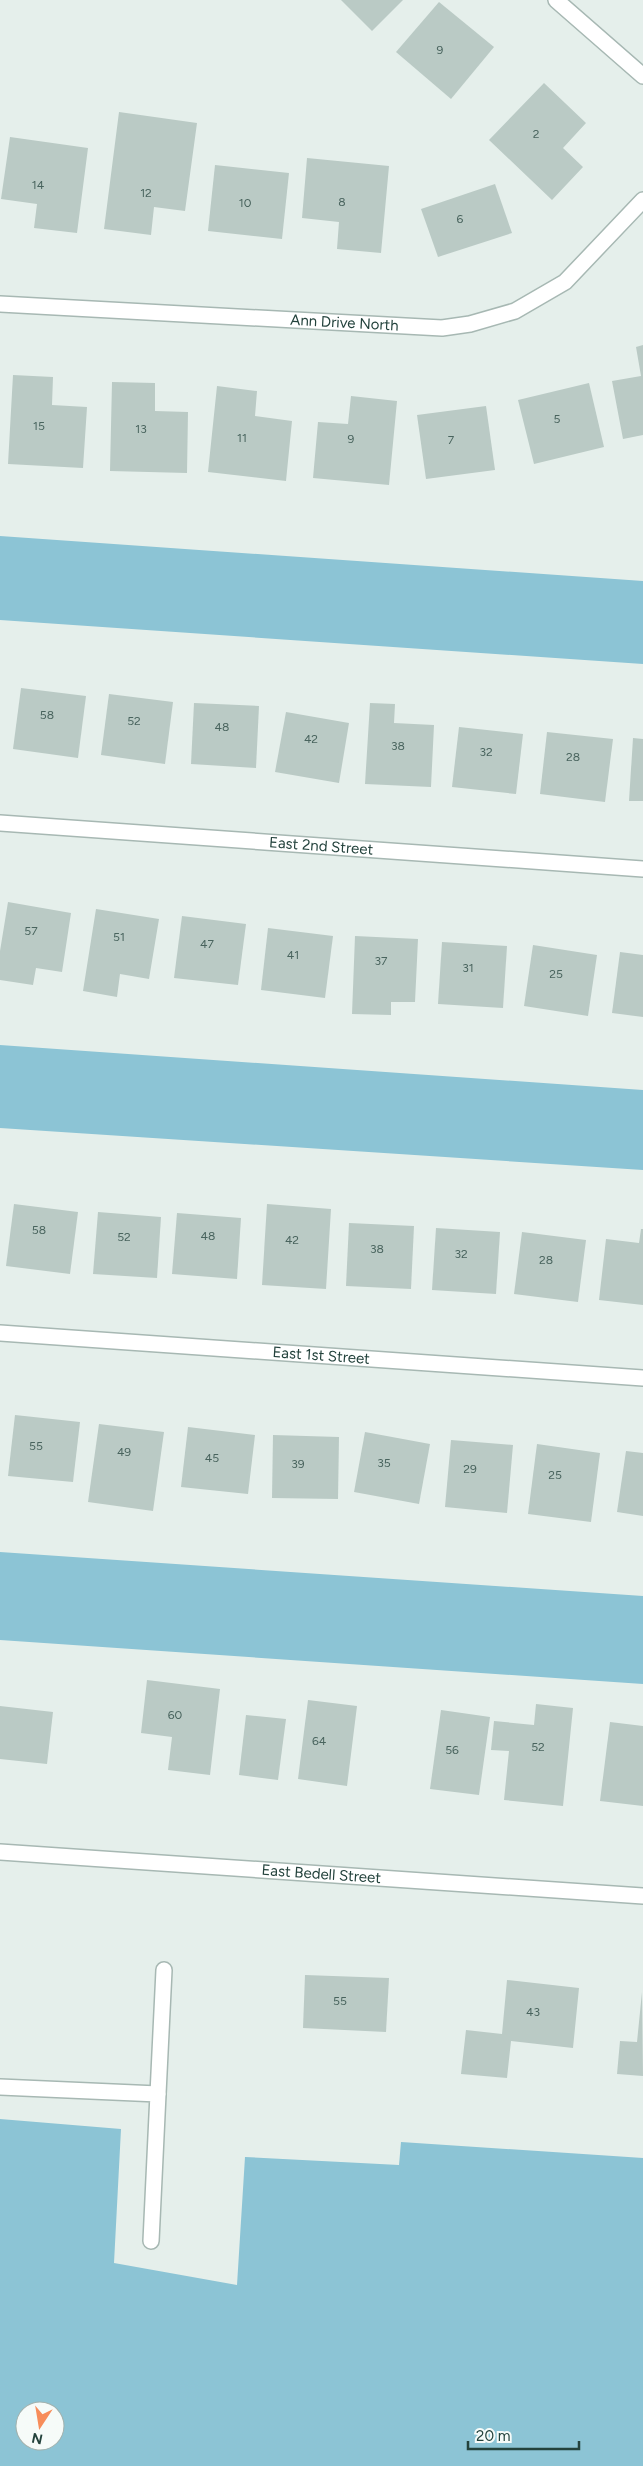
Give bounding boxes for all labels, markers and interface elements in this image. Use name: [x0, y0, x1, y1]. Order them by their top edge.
house number: 9: [437, 43, 444, 57]
house number: 2: [533, 127, 539, 141]
house number: 14: [32, 178, 45, 192]
house number: 12: [140, 186, 152, 200]
house number: 8: [338, 195, 346, 209]
house number: 10: [239, 196, 252, 210]
house number: 6: [457, 212, 464, 226]
street label: Ann Drive North: [290, 311, 399, 335]
house number: 5: [554, 412, 561, 426]
house number: 15: [33, 419, 45, 433]
house number: 13: [135, 422, 147, 436]
house number: 11: [237, 431, 247, 445]
house number: 9: [348, 432, 355, 446]
house number: 7: [448, 433, 455, 447]
house number: 58: [40, 708, 54, 722]
house number: 52: [127, 714, 141, 728]
house number: 48: [215, 720, 229, 734]
house number: 42: [304, 732, 318, 746]
house number: 38: [391, 739, 405, 753]
house number: 32: [479, 745, 493, 759]
house number: 28: [566, 750, 580, 764]
street label: East 2nd Street: [269, 833, 374, 859]
house number: 57: [24, 924, 38, 938]
house number: 51: [113, 930, 125, 944]
house number: 47: [200, 937, 214, 951]
house number: 41: [287, 948, 299, 962]
house number: 37: [375, 954, 388, 968]
house number: 31: [462, 961, 474, 975]
house number: 25: [549, 967, 563, 981]
house number: 58: [32, 1223, 46, 1237]
house number: 48: [201, 1229, 215, 1243]
house number: 52: [117, 1230, 131, 1244]
house number: 42: [285, 1233, 299, 1247]
house number: 38: [370, 1242, 384, 1256]
house number: 32: [454, 1247, 468, 1261]
house number: 28: [539, 1253, 553, 1267]
street label: East 1st Street: [272, 1343, 371, 1368]
house number: 55: [29, 1439, 43, 1453]
house number: 49: [117, 1445, 131, 1459]
house number: 45: [205, 1451, 219, 1465]
house number: 35: [377, 1456, 391, 1470]
house number: 39: [291, 1457, 305, 1471]
house number: 29: [463, 1462, 477, 1476]
house number: 25: [548, 1468, 562, 1482]
house number: 60: [168, 1708, 183, 1722]
house number: 64: [312, 1734, 327, 1748]
house number: 52: [531, 1740, 545, 1754]
house number: 56: [445, 1743, 459, 1757]
street label: East Bedell Street: [261, 1861, 382, 1887]
house number: 55: [333, 1994, 347, 2008]
house number: 43: [526, 2005, 540, 2019]
north arrow: [15, 2401, 65, 2451]
scale bar: [468, 2418, 579, 2450]
text: 20 m: [476, 2427, 510, 2445]
text: N: [30, 2429, 44, 2448]

